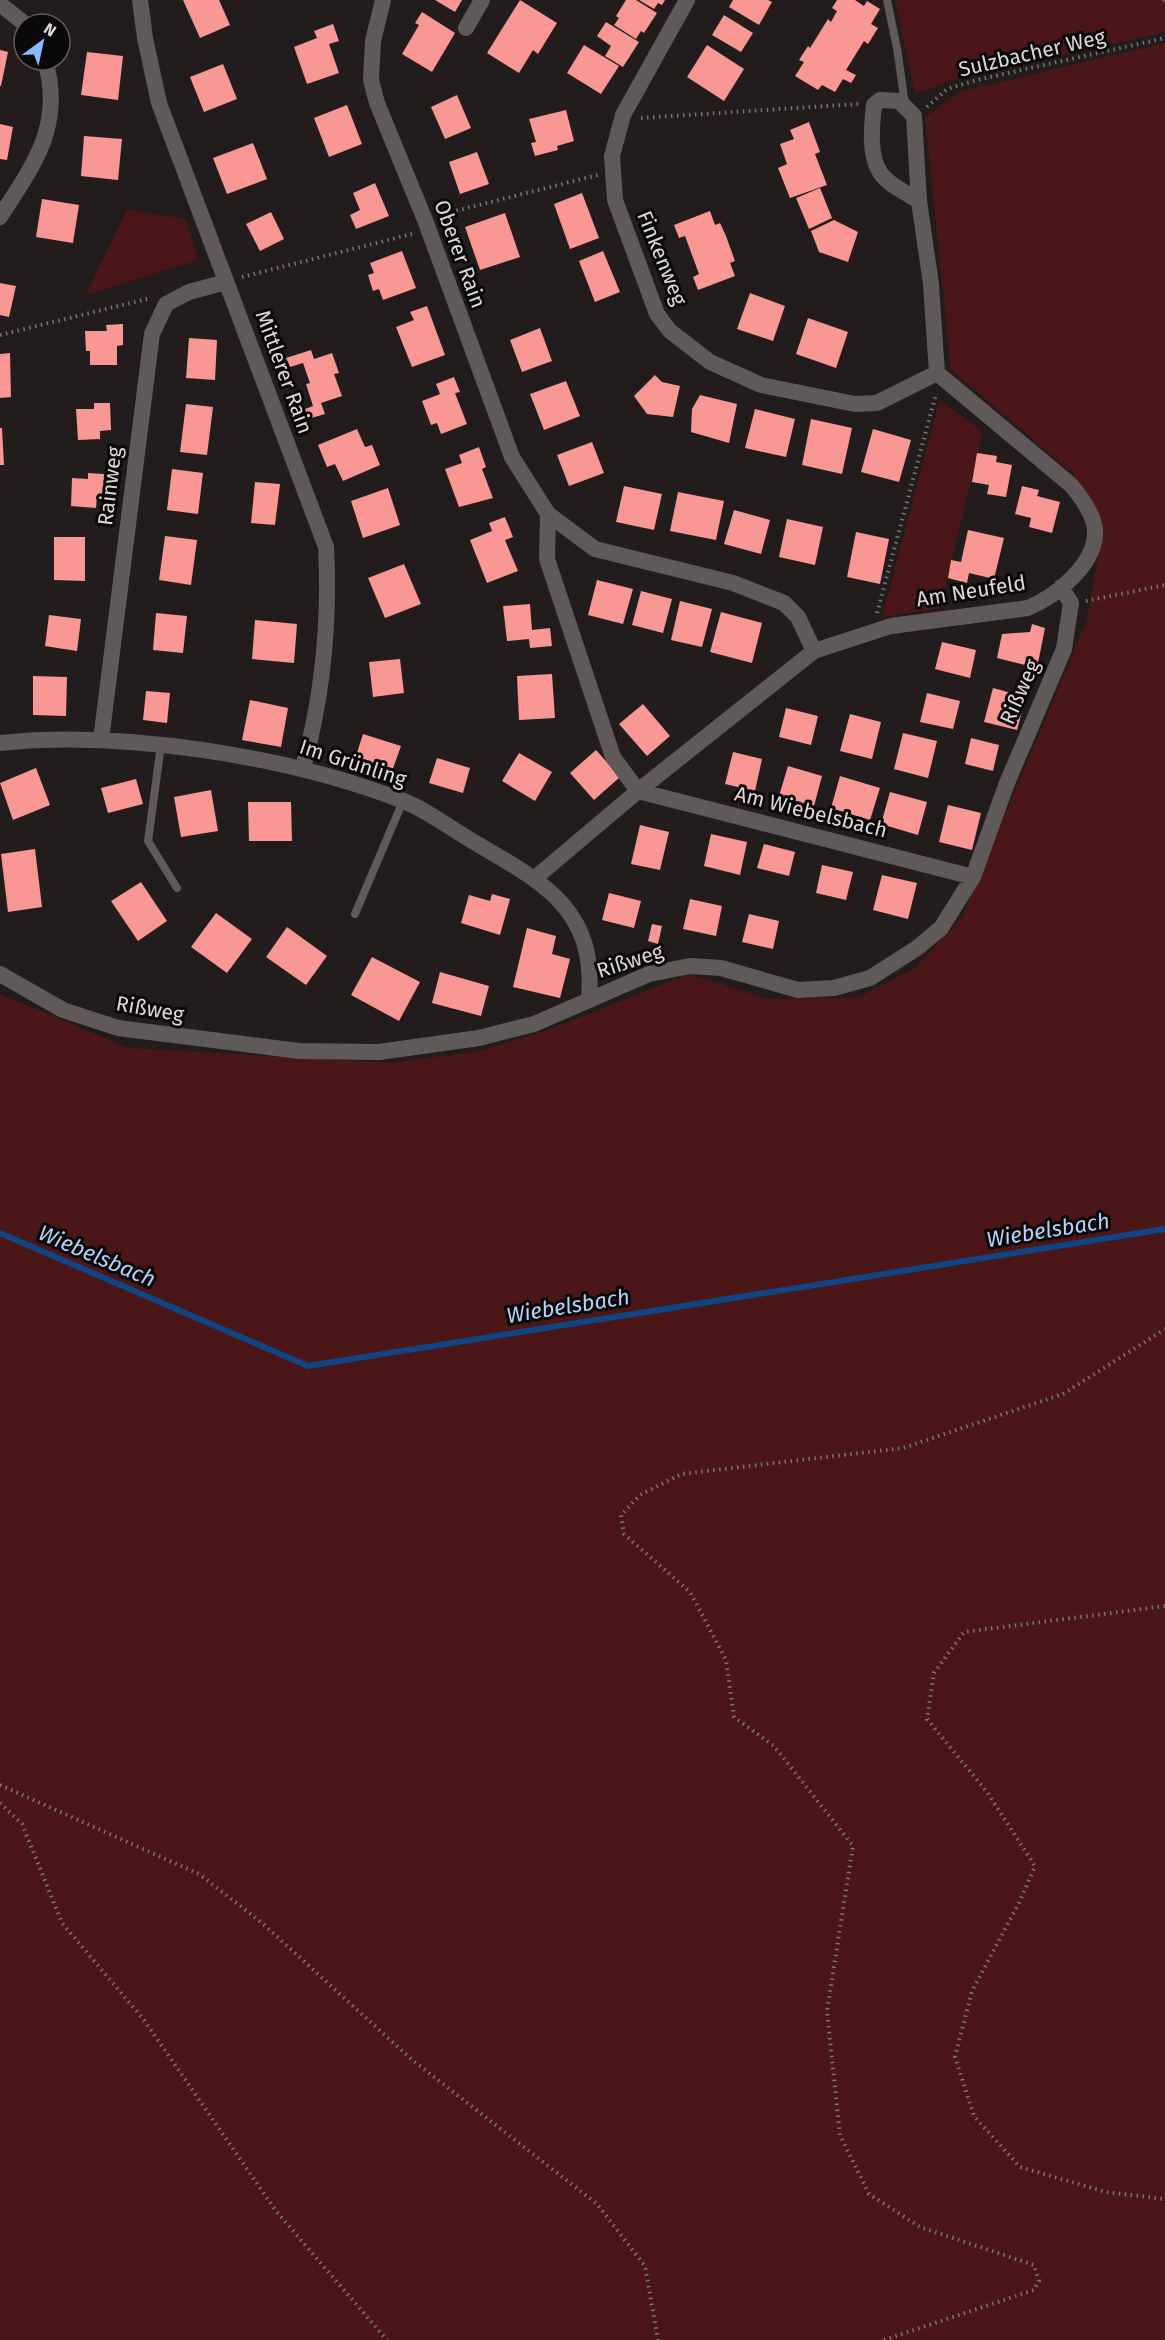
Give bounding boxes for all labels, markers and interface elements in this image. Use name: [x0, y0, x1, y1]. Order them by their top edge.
north arrow: [12, 12, 72, 72]
text: N: [40, 19, 60, 41]
street label: Sulzbacher Weg: [956, 23, 1108, 83]
street label: Oberer Rain: [428, 196, 492, 312]
street label: Finkenweg: [631, 207, 693, 309]
street label: Mittlerer Rain: [250, 307, 318, 437]
street label: Rainweg: [92, 445, 128, 527]
street label: Am Neufeld: [914, 570, 1028, 612]
street label: Rißweg: [994, 655, 1046, 729]
street label: Im Grünling: [296, 733, 410, 793]
street label: Am Wiebelsbach: [732, 780, 890, 844]
street label: Rißweg: [593, 938, 667, 984]
street label: Rißweg: [114, 990, 186, 1028]
water label: Wiebelsbach: [984, 1207, 1112, 1253]
water label: Wiebelsbach: [34, 1219, 160, 1293]
water label: Wiebelsbach: [504, 1283, 632, 1329]

